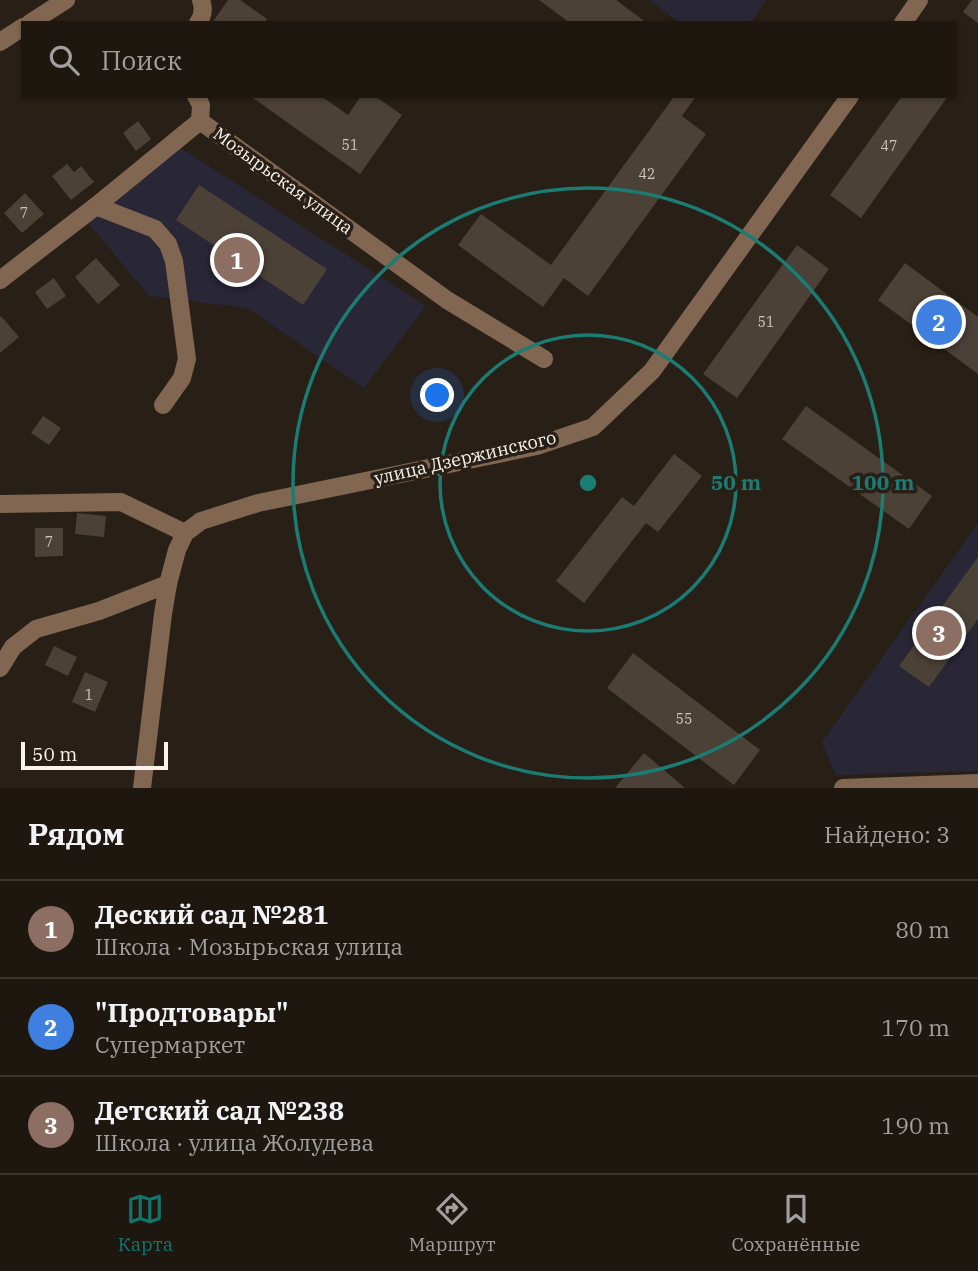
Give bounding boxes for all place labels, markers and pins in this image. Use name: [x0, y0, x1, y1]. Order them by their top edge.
pin: 1: [214, 234, 260, 286]
pin: 2: [916, 296, 962, 348]
centre of rings: [576, 471, 600, 495]
pin: 3: [916, 607, 962, 659]

